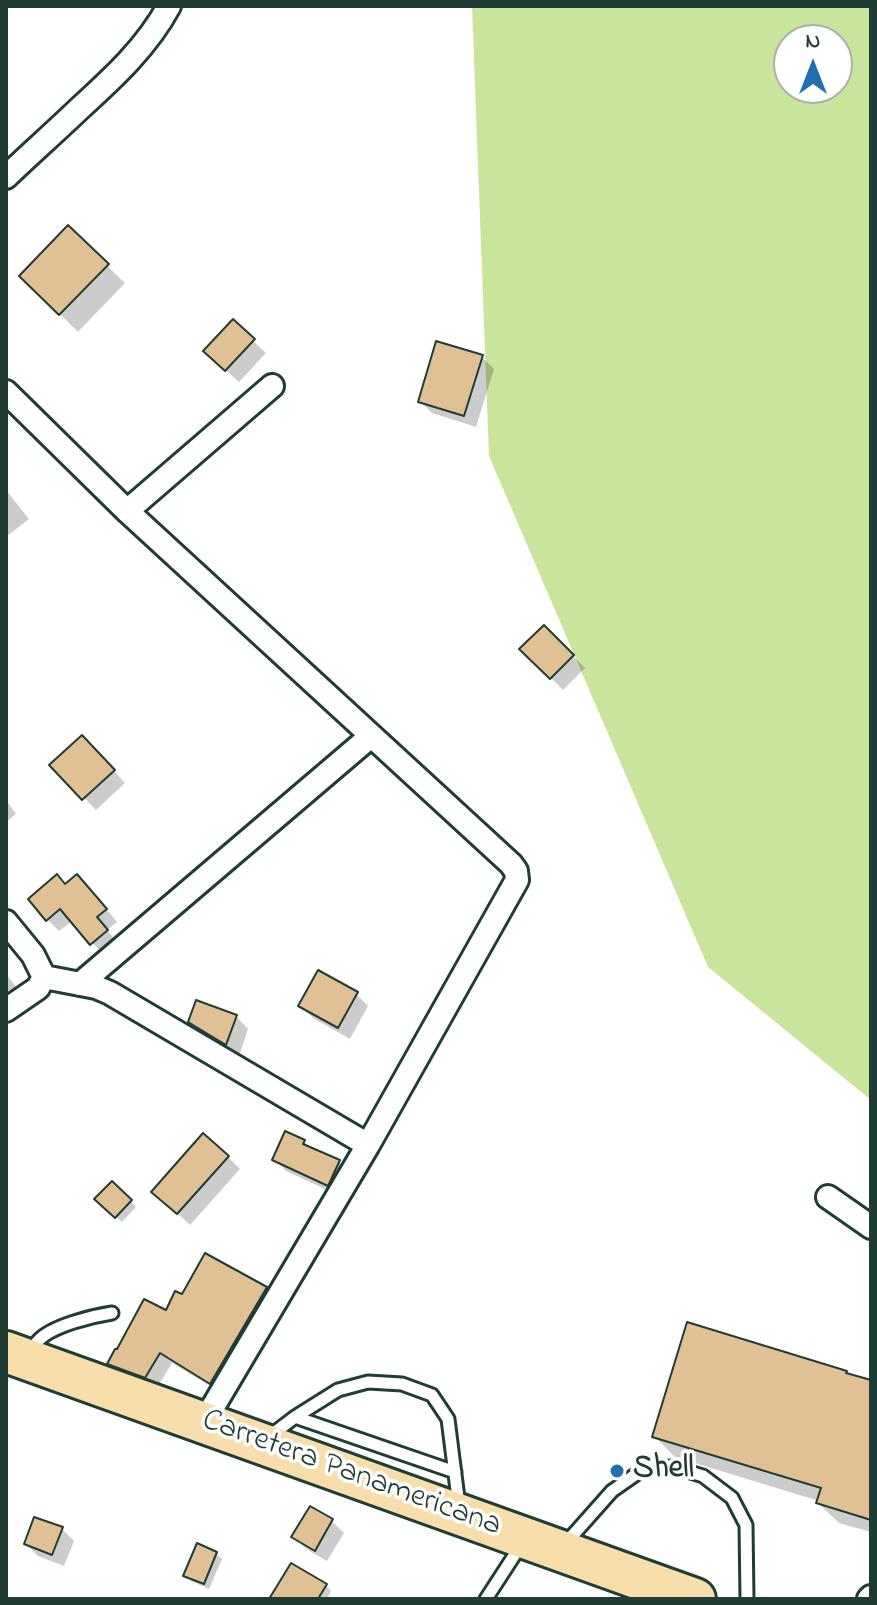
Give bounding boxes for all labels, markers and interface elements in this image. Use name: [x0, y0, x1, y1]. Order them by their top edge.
north arrow: [773, 24, 853, 104]
text: N: [806, 26, 820, 58]
street label: Carretera Panamericana: [196, 1403, 506, 1547]
place label: Shell: [633, 1452, 694, 1490]
marker: Shell: [608, 1462, 626, 1480]

